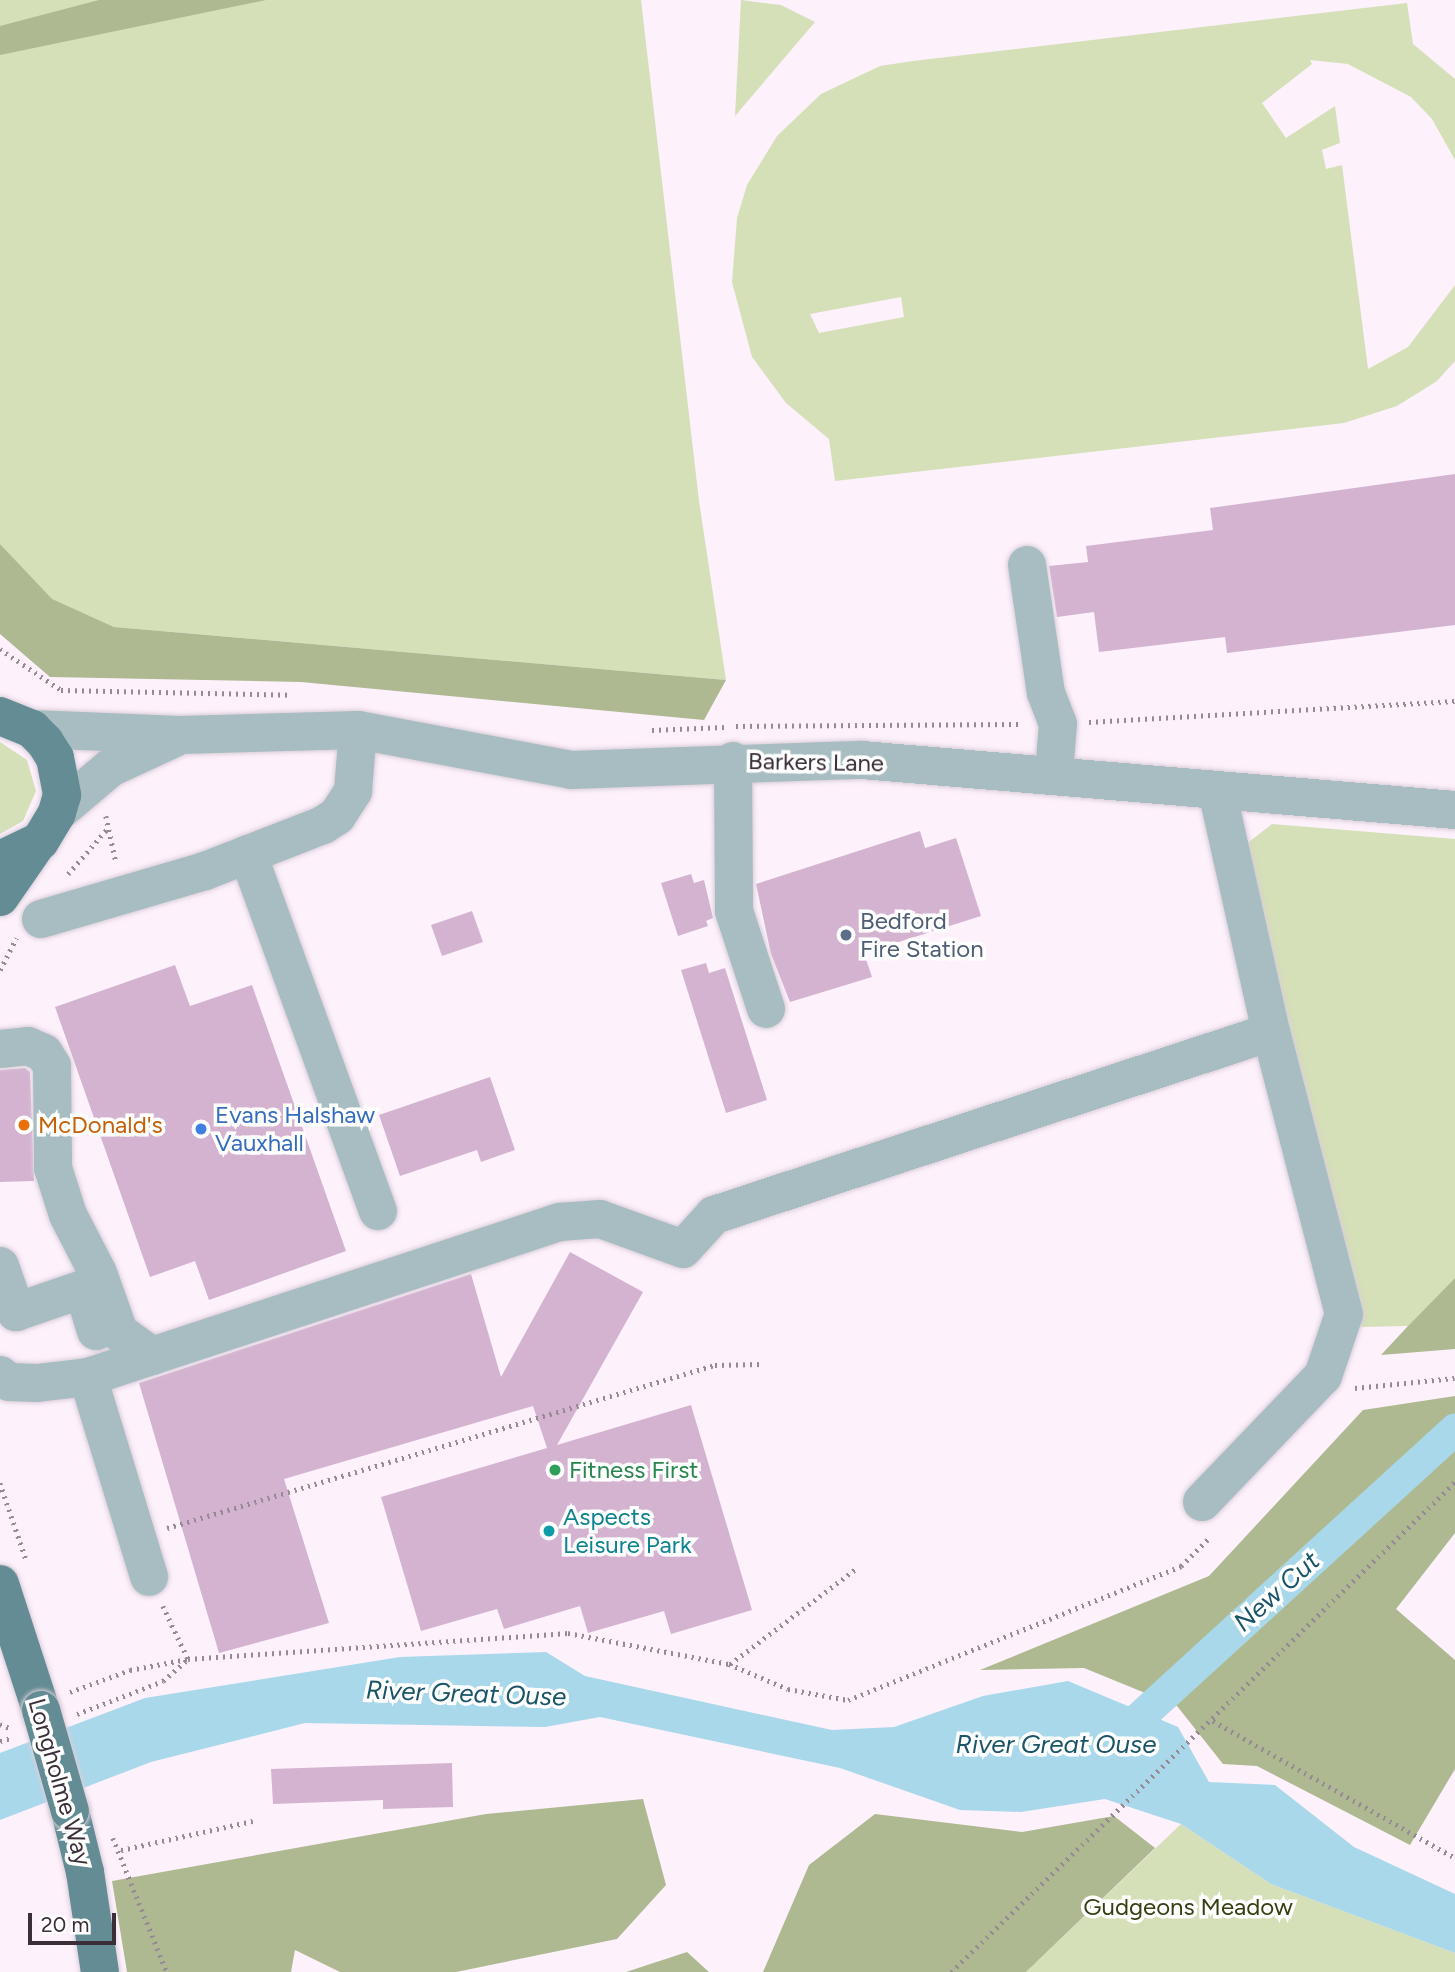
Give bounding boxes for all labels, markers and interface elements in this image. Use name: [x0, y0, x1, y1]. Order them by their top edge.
street label: Barkers Lane: [748, 746, 884, 778]
place label: Bedford Fire Station: [860, 907, 984, 963]
marker: Bedford Fire Station: [838, 927, 854, 943]
place label: Evans Halshaw Vauxhall: [215, 1101, 375, 1157]
place label: McDonald's: [38, 1111, 163, 1139]
marker: McDonald's: [16, 1117, 32, 1133]
marker: Evans Halshaw Vauxhall: [193, 1121, 209, 1137]
place label: Fitness First: [569, 1456, 698, 1484]
marker: Fitness First: [547, 1462, 563, 1478]
place label: Aspects Leisure Park: [563, 1503, 692, 1559]
marker: Aspects Leisure Park: [541, 1523, 557, 1539]
water label: New Cut: [1228, 1545, 1326, 1639]
water label: River Great Ouse: [365, 1675, 567, 1713]
street label: Longholme Way: [22, 1695, 98, 1869]
water label: River Great Ouse: [956, 1729, 1156, 1761]
park label: Gudgeons Meadow: [1083, 1893, 1293, 1921]
scale bar: [32, 1898, 119, 1942]
text: 20 m: [41, 1912, 89, 1937]

